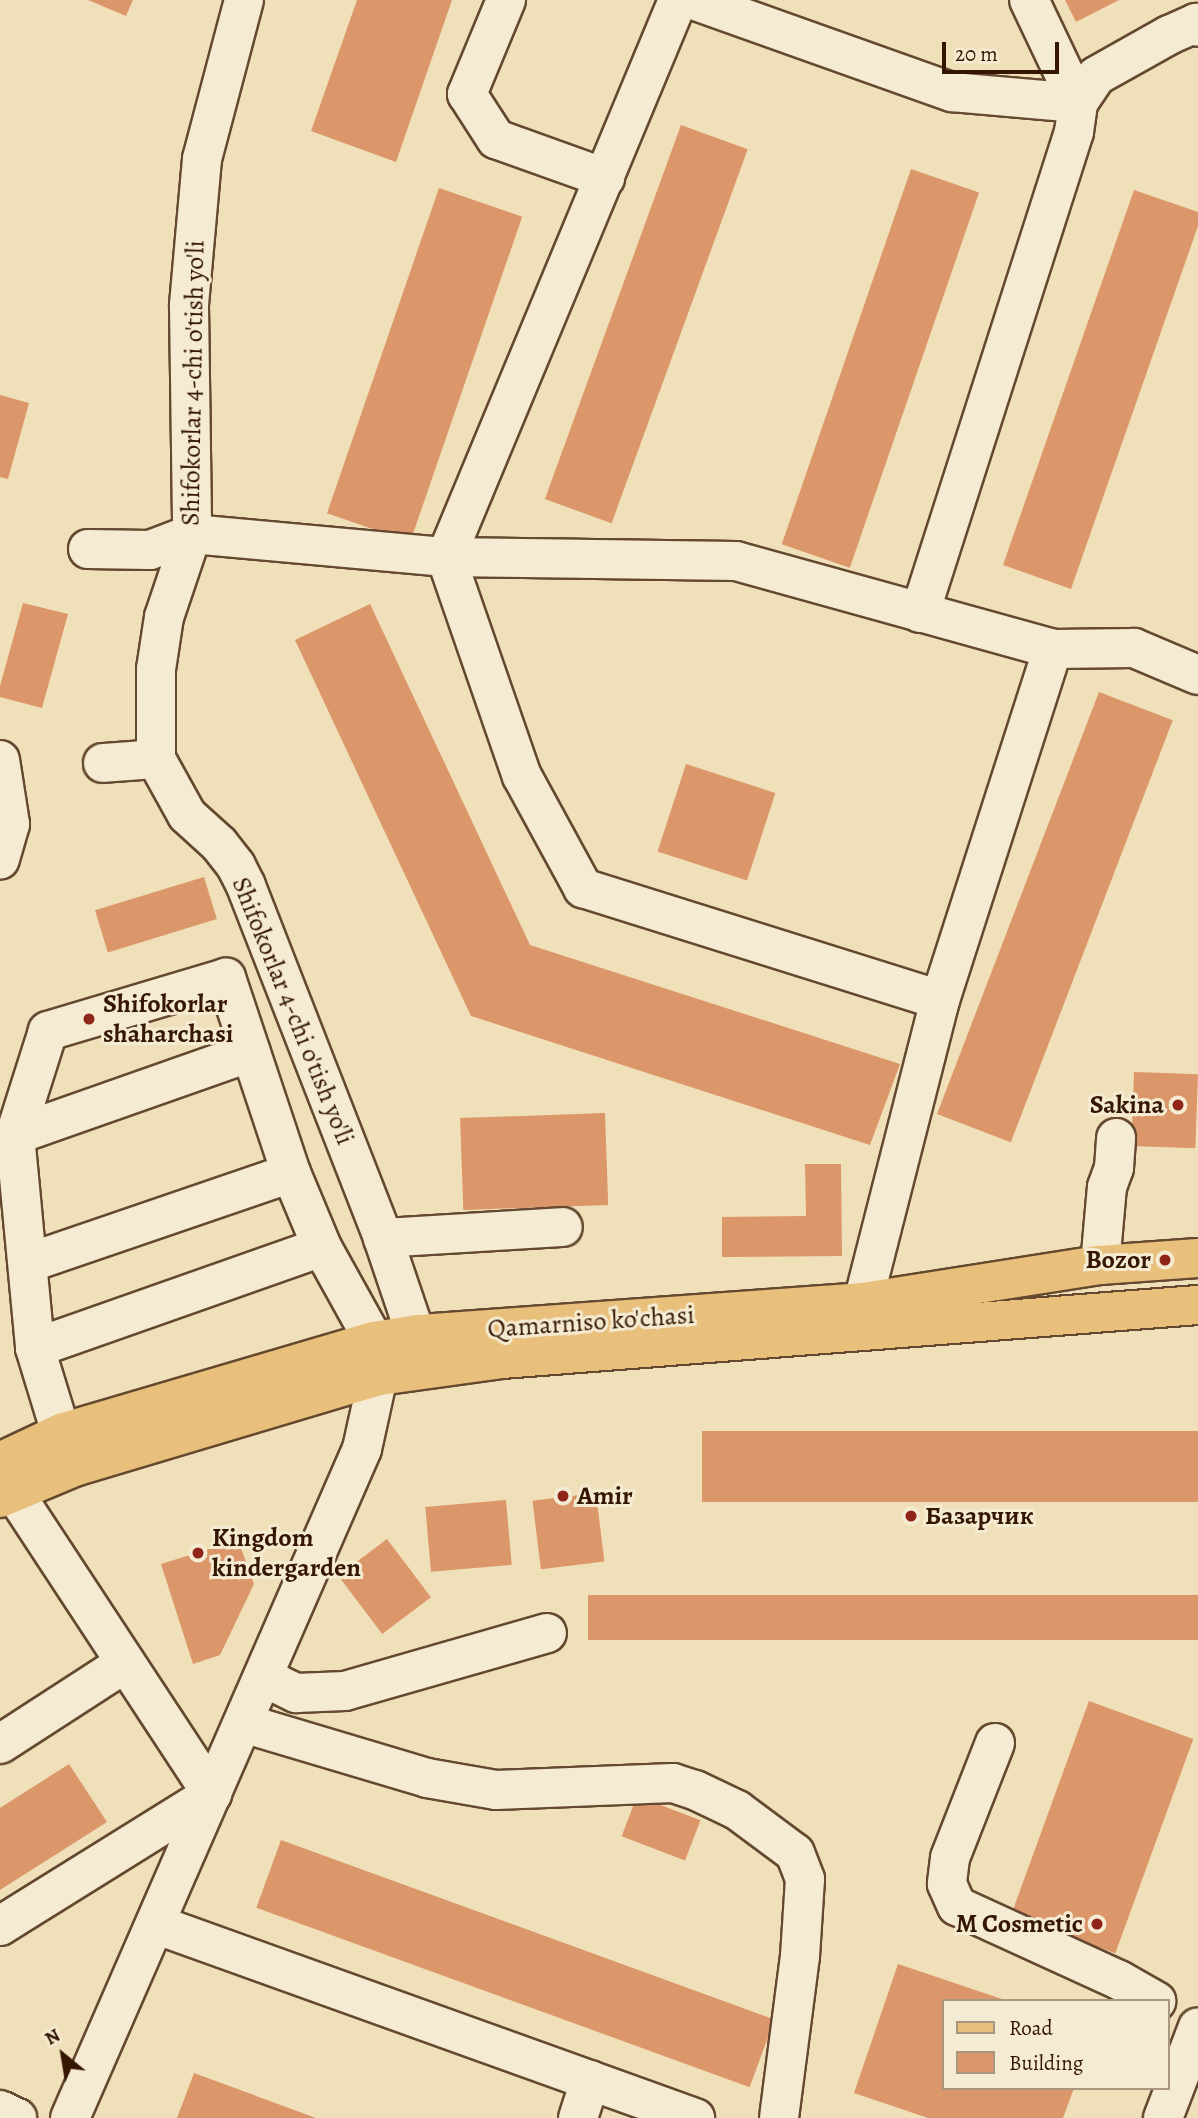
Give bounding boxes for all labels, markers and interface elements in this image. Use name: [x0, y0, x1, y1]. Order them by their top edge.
scale bar: [946, 28, 1063, 72]
text: 20 m: [955, 40, 998, 68]
street label: Shifokorlar 4-chi o'tish yo'li: [175, 240, 211, 526]
street label: Shifokorlar 4-chi o'tish yo'li: [225, 873, 361, 1149]
place label: Shifokorlar shaharchasi: [103, 988, 233, 1050]
marker: Shifokorlar shaharchasi: [81, 1011, 97, 1027]
place label: Sakina: [1090, 1089, 1164, 1121]
marker: Sakina: [1170, 1097, 1186, 1113]
place label: Bozor: [1085, 1244, 1151, 1276]
marker: Bozor: [1157, 1252, 1173, 1268]
street label: Qamarniso ko'chasi: [487, 1299, 695, 1345]
place label: Amir: [577, 1480, 633, 1512]
marker: Amir: [555, 1488, 571, 1504]
place label: Базарчик: [925, 1500, 1034, 1532]
marker: Базарчик: [903, 1508, 919, 1524]
place label: Kingdom kindergarden: [212, 1522, 361, 1584]
marker: Kingdom kindergarden: [190, 1545, 206, 1561]
place label: M Cosmetic: [956, 1908, 1083, 1940]
marker: M Cosmetic: [1089, 1916, 1105, 1932]
legend: [942, 1999, 1170, 2090]
text: Road: [1009, 2014, 1053, 2042]
north arrow: [28, 2020, 98, 2090]
text: N: [40, 2022, 65, 2052]
text: Building: [1009, 2049, 1083, 2077]

